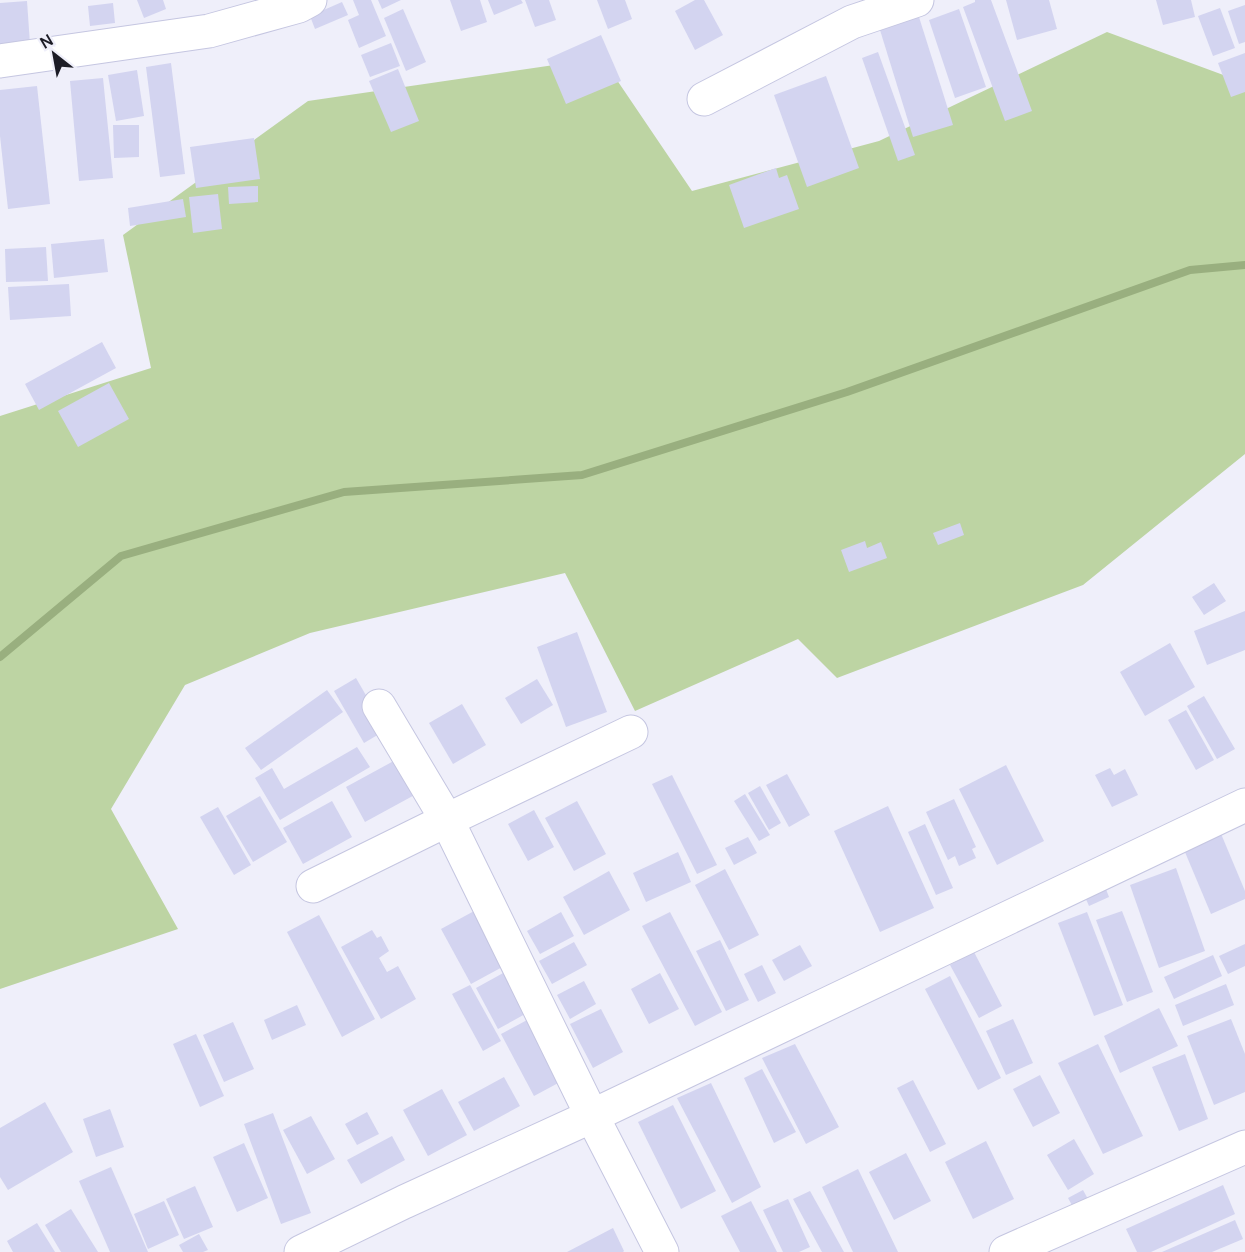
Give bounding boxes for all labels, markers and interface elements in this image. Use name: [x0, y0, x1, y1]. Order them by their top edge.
north arrow: [24, 24, 84, 84]
text: N: [36, 29, 57, 54]

